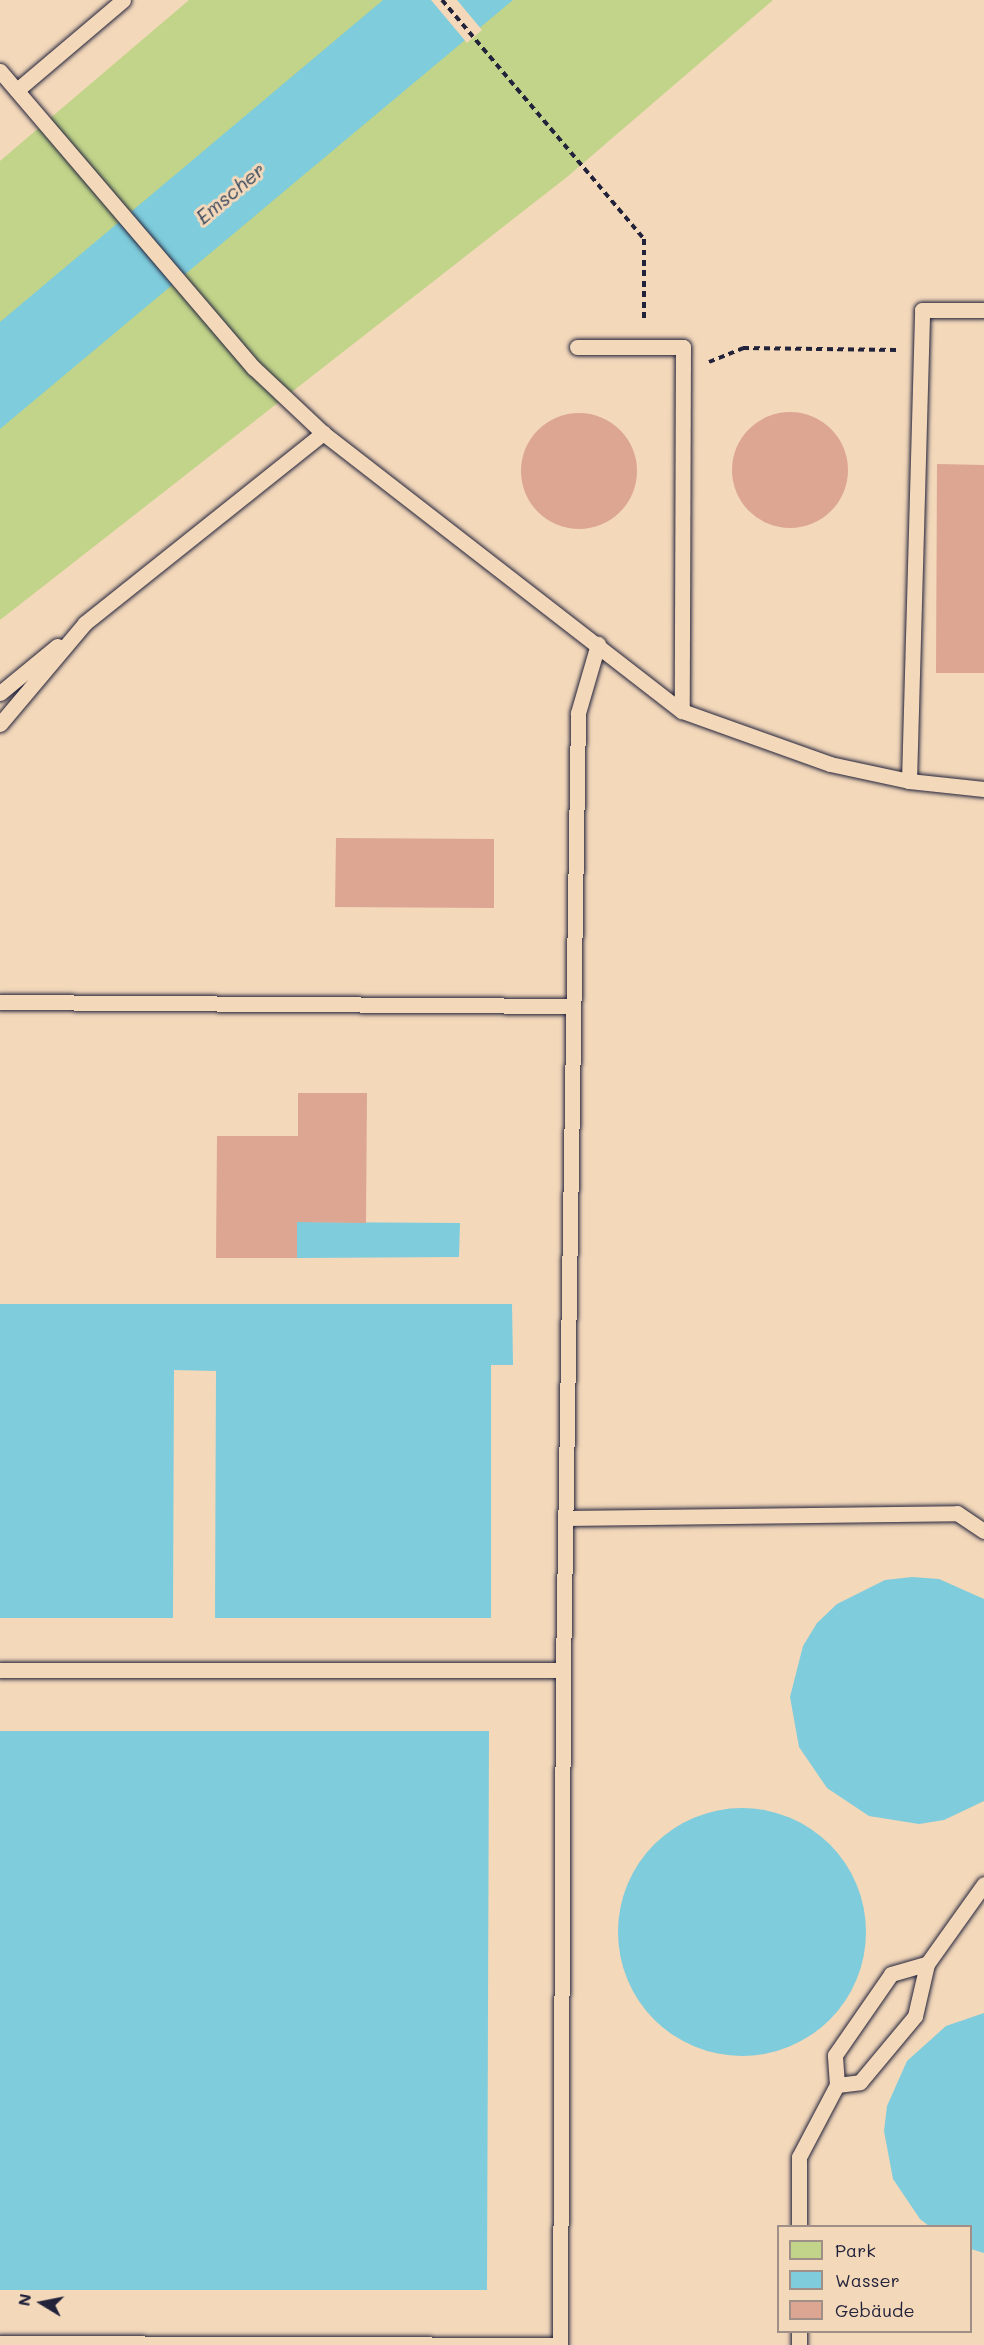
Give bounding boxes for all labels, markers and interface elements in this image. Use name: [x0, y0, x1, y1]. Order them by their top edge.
water label: Emscher: [191, 157, 269, 229]
legend: [777, 2225, 972, 2333]
text: Park: [835, 2238, 876, 2262]
text: Wasser: [835, 2268, 900, 2292]
north arrow: [12, 2273, 72, 2333]
text: N: [12, 2292, 35, 2308]
text: Gebäude: [835, 2298, 915, 2322]

